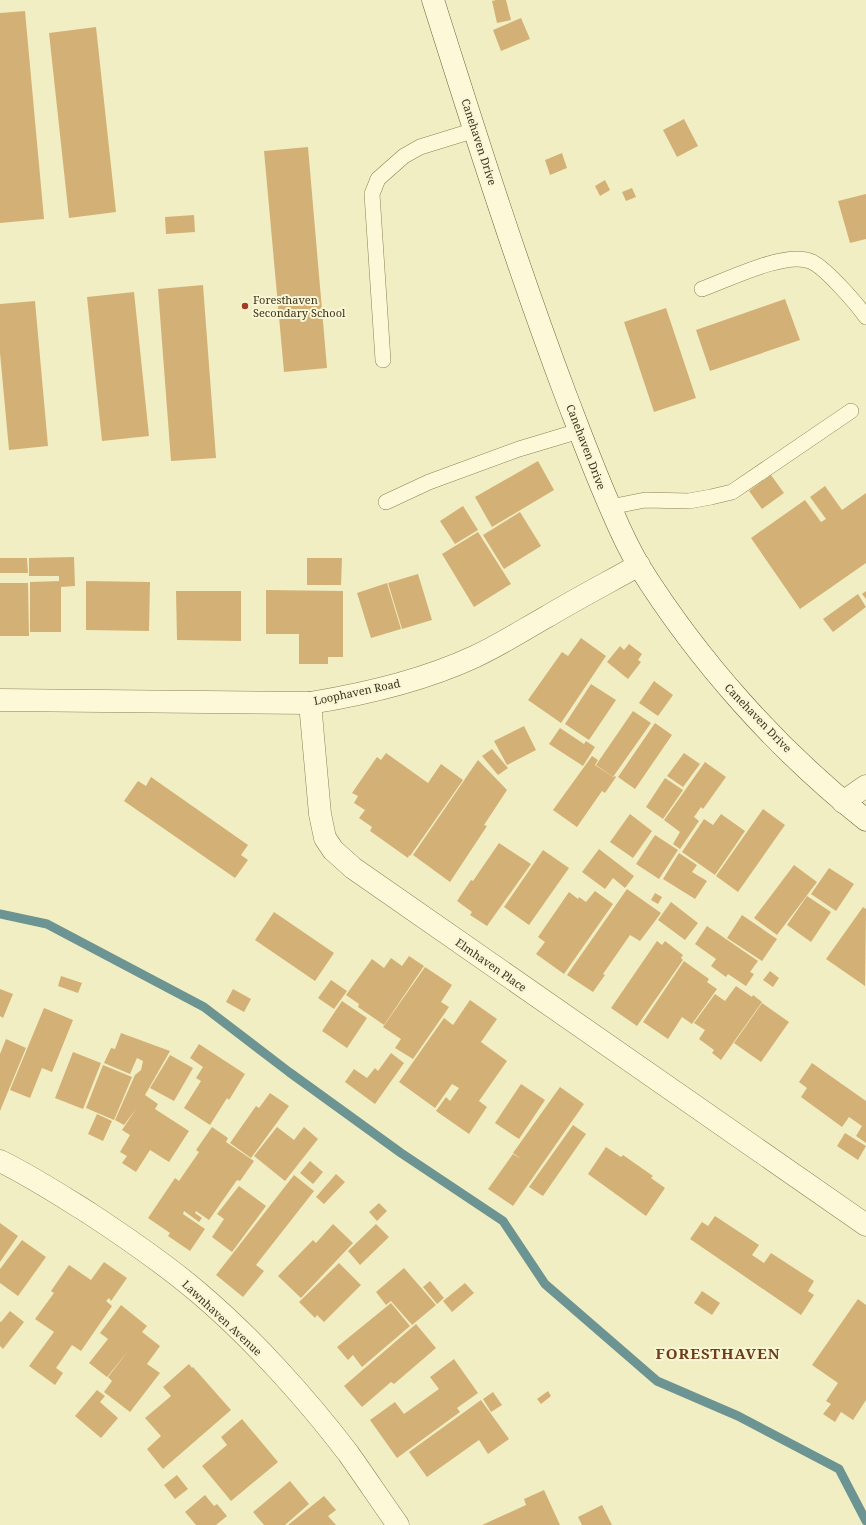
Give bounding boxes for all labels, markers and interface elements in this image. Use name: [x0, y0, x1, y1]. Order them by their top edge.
street label: Canehaven Drive: [458, 97, 501, 187]
place label: Foresthaven Secondary School: [253, 292, 346, 320]
marker: Foresthaven Secondary School: [240, 301, 250, 311]
street label: Canehaven Drive: [563, 402, 610, 492]
street label: Loophaven Road: [312, 675, 402, 708]
street label: Canehaven Drive: [722, 680, 795, 755]
street label: Elmhaven Place: [453, 934, 530, 995]
street label: Lawnhaven Avenue: [179, 1277, 266, 1359]
district label: FORESTHAVEN: [655, 1343, 781, 1363]

